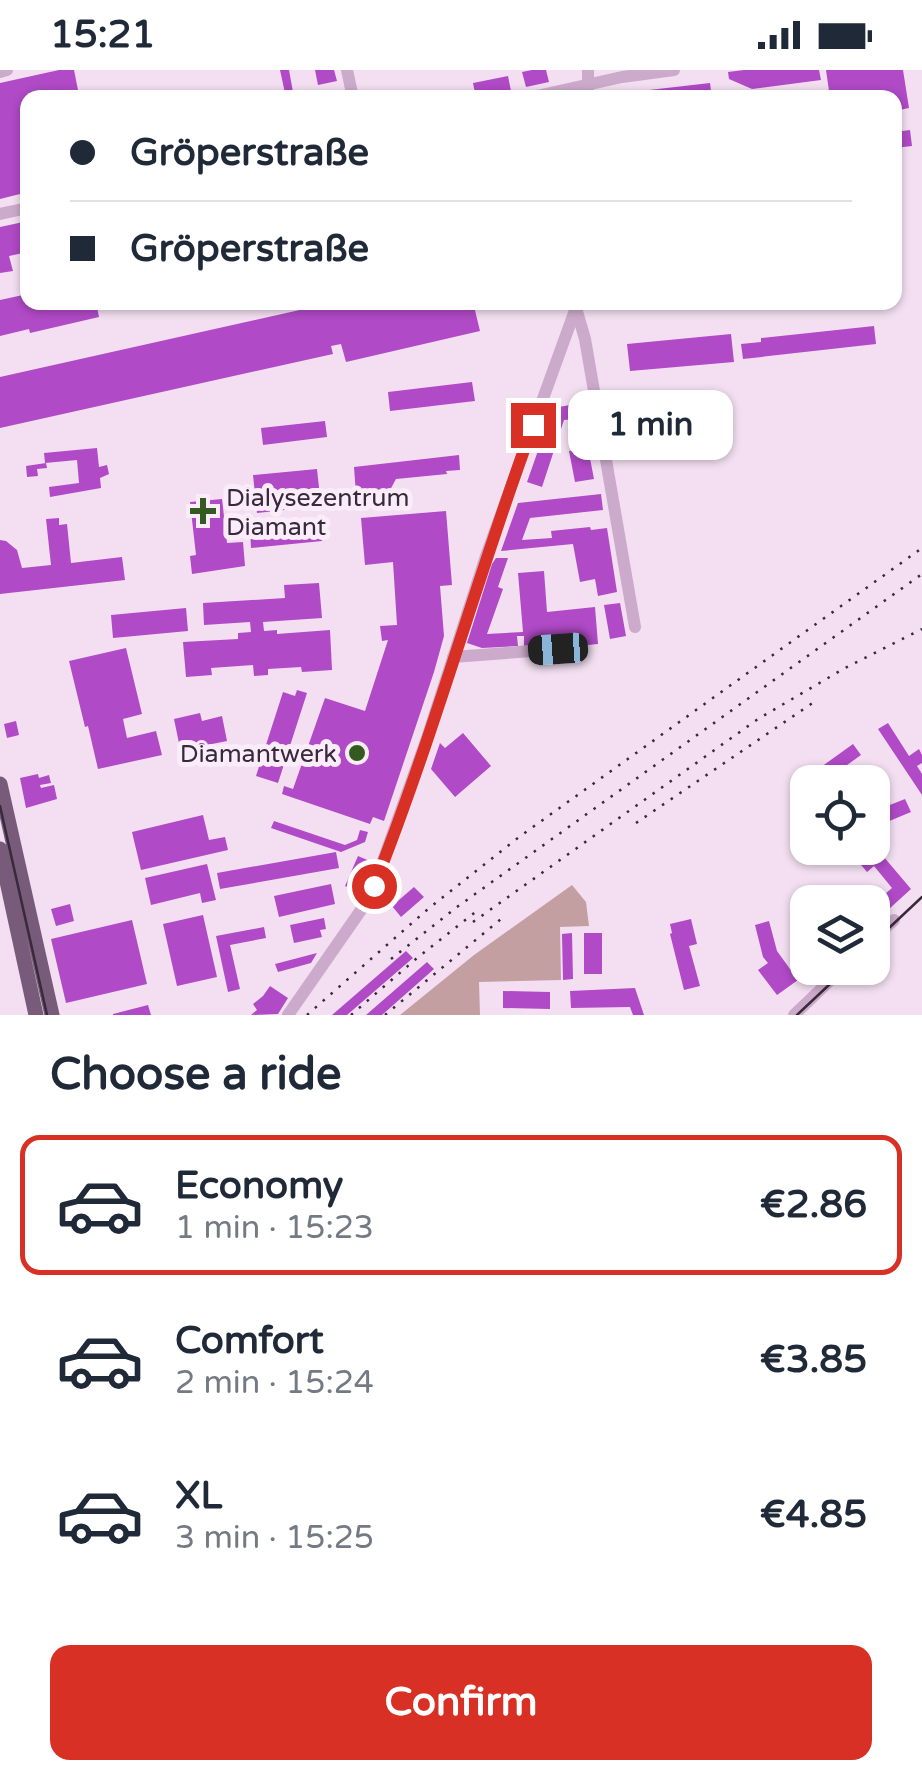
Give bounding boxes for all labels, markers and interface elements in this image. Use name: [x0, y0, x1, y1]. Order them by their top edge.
text: 15:21: [50, 12, 155, 58]
text: Gröperstraße: [130, 130, 369, 176]
text: Gröperstraße: [130, 226, 369, 272]
callout: 1 min: [568, 390, 733, 460]
route end: [511, 403, 556, 448]
text: 1 min: [608, 406, 693, 444]
place label: Dialysezentrum Diamant: [226, 483, 409, 542]
marker: Dialysezentrum Diamant: [190, 498, 216, 524]
car: [527, 632, 589, 666]
place label: Diamantwerk: [180, 739, 337, 769]
marker: Diamantwerk: [346, 742, 368, 764]
map controls: [790, 765, 890, 985]
button: locate: [790, 765, 890, 865]
route start: [352, 864, 397, 909]
button: layers: [790, 885, 890, 985]
text: Choose a ride: [50, 1048, 341, 1102]
icon: car: [55, 1160, 145, 1250]
text: Economy: [175, 1163, 343, 1209]
text: €2.86: [760, 1182, 867, 1228]
text: 1 min · 15:23: [175, 1209, 374, 1247]
icon: car: [55, 1315, 145, 1405]
text: Comfort: [175, 1318, 324, 1364]
text: €3.85: [760, 1337, 867, 1383]
text: 2 min · 15:24: [175, 1364, 374, 1402]
icon: car: [55, 1470, 145, 1560]
text: XL: [175, 1473, 222, 1519]
text: €4.85: [760, 1492, 867, 1538]
text: 3 min · 15:25: [175, 1519, 374, 1557]
button: Confirm: [50, 1645, 872, 1760]

